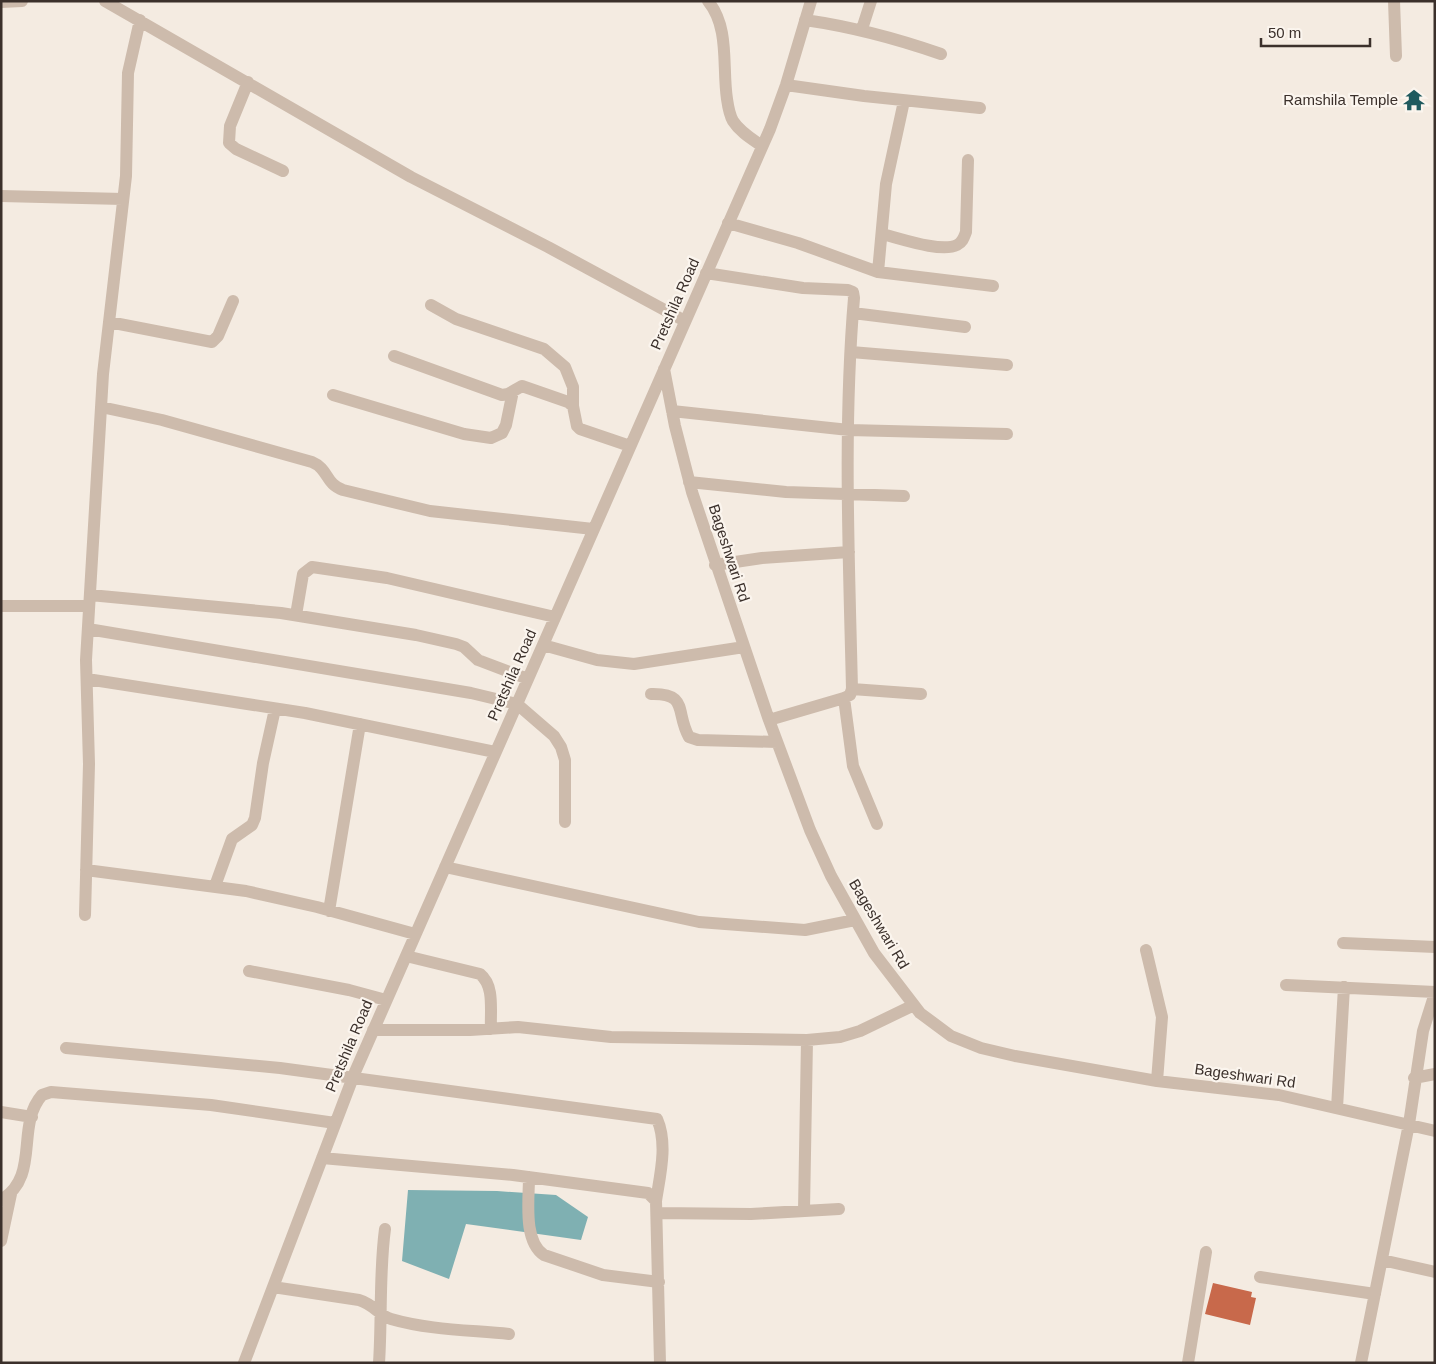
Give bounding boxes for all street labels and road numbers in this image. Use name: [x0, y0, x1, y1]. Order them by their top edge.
street label: Pretshila Road: [647, 255, 702, 352]
street label: Bageshwari Rd: [706, 502, 753, 604]
street label: Pretshila Road: [484, 626, 539, 723]
street label: Bageshwari Rd: [846, 876, 913, 972]
street label: Pretshila Road: [321, 997, 376, 1094]
street label: Bageshwari Rd: [1194, 1060, 1297, 1091]

